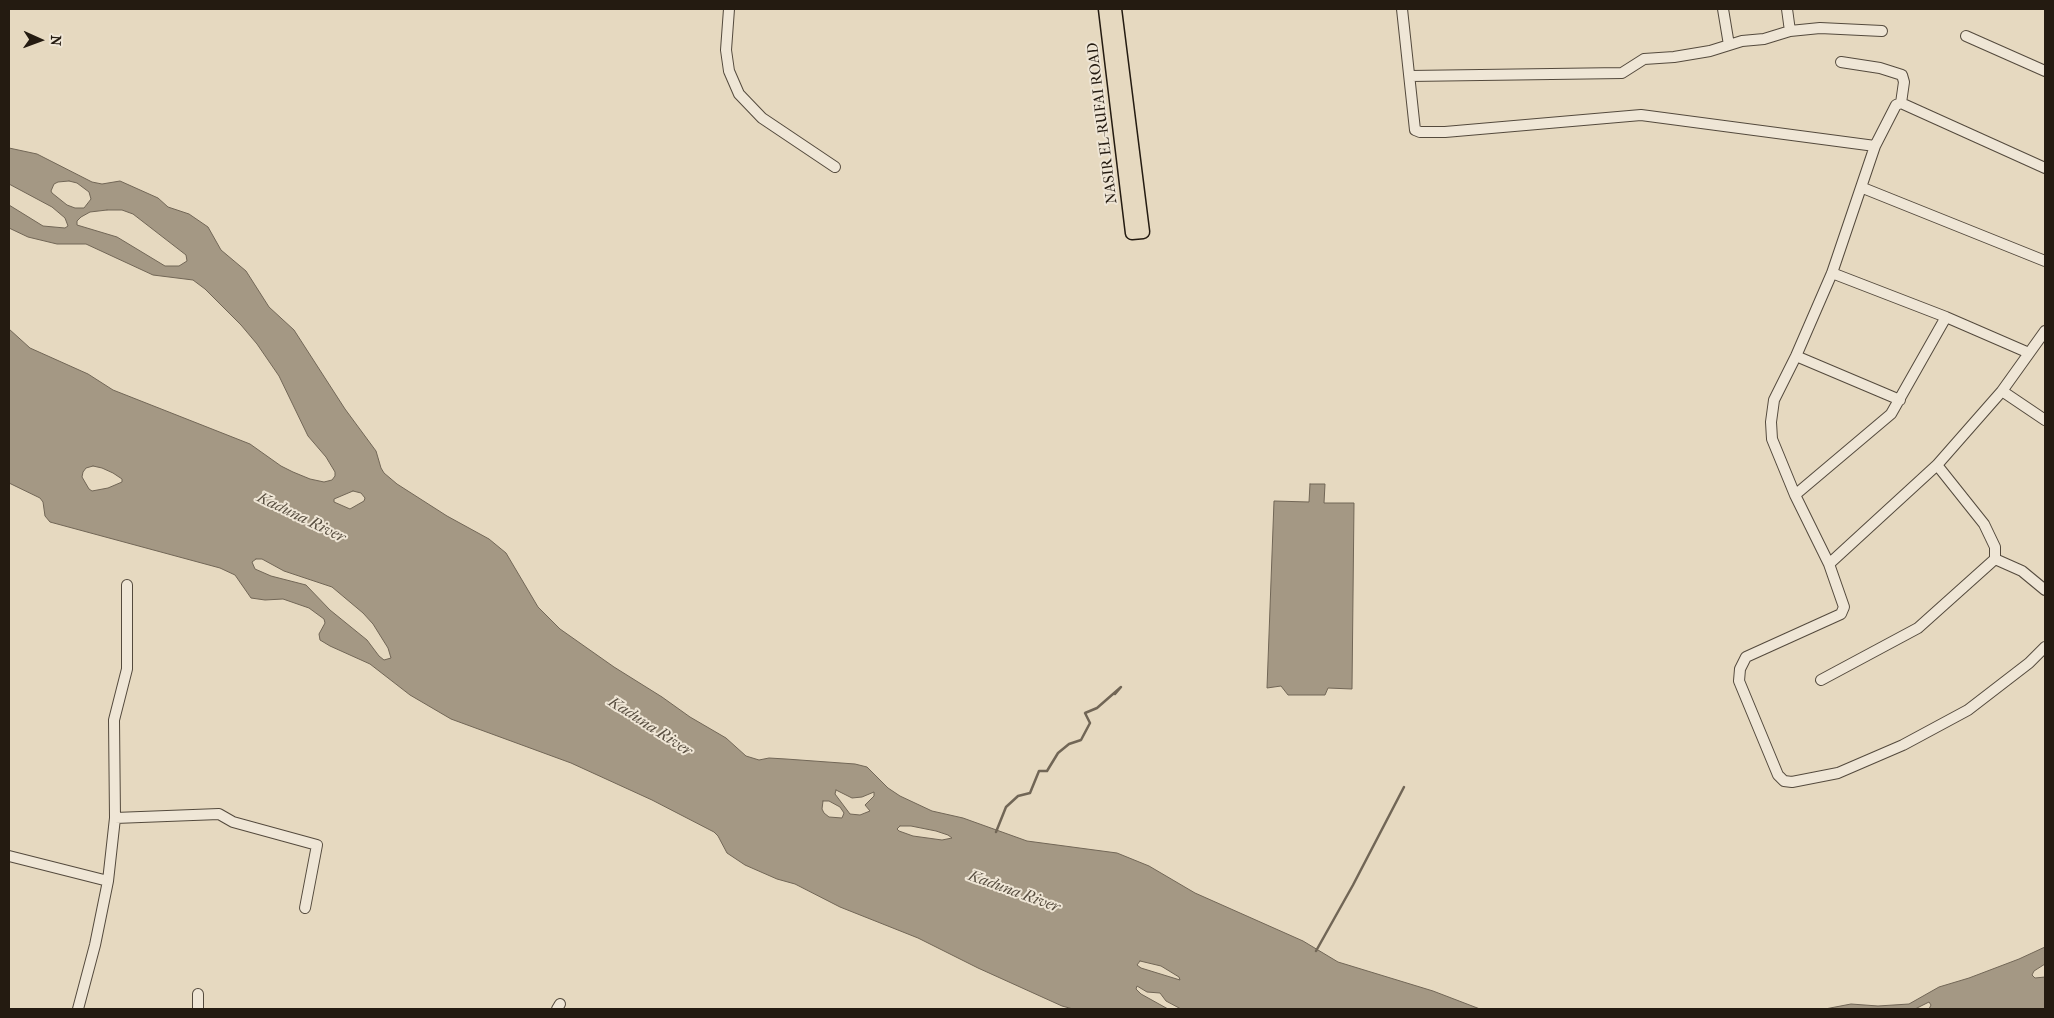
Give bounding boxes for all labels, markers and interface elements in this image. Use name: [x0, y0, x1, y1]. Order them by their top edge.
north arrow: [15, 15, 65, 65]
text: N: [47, 35, 64, 46]
street label: NASIR EL-RUFAI ROAD: [1084, 41, 1122, 205]
water label: Kaduna River: [254, 488, 348, 548]
water label: Kaduna River: [605, 693, 695, 761]
water label: Kaduna River: [966, 867, 1062, 917]

